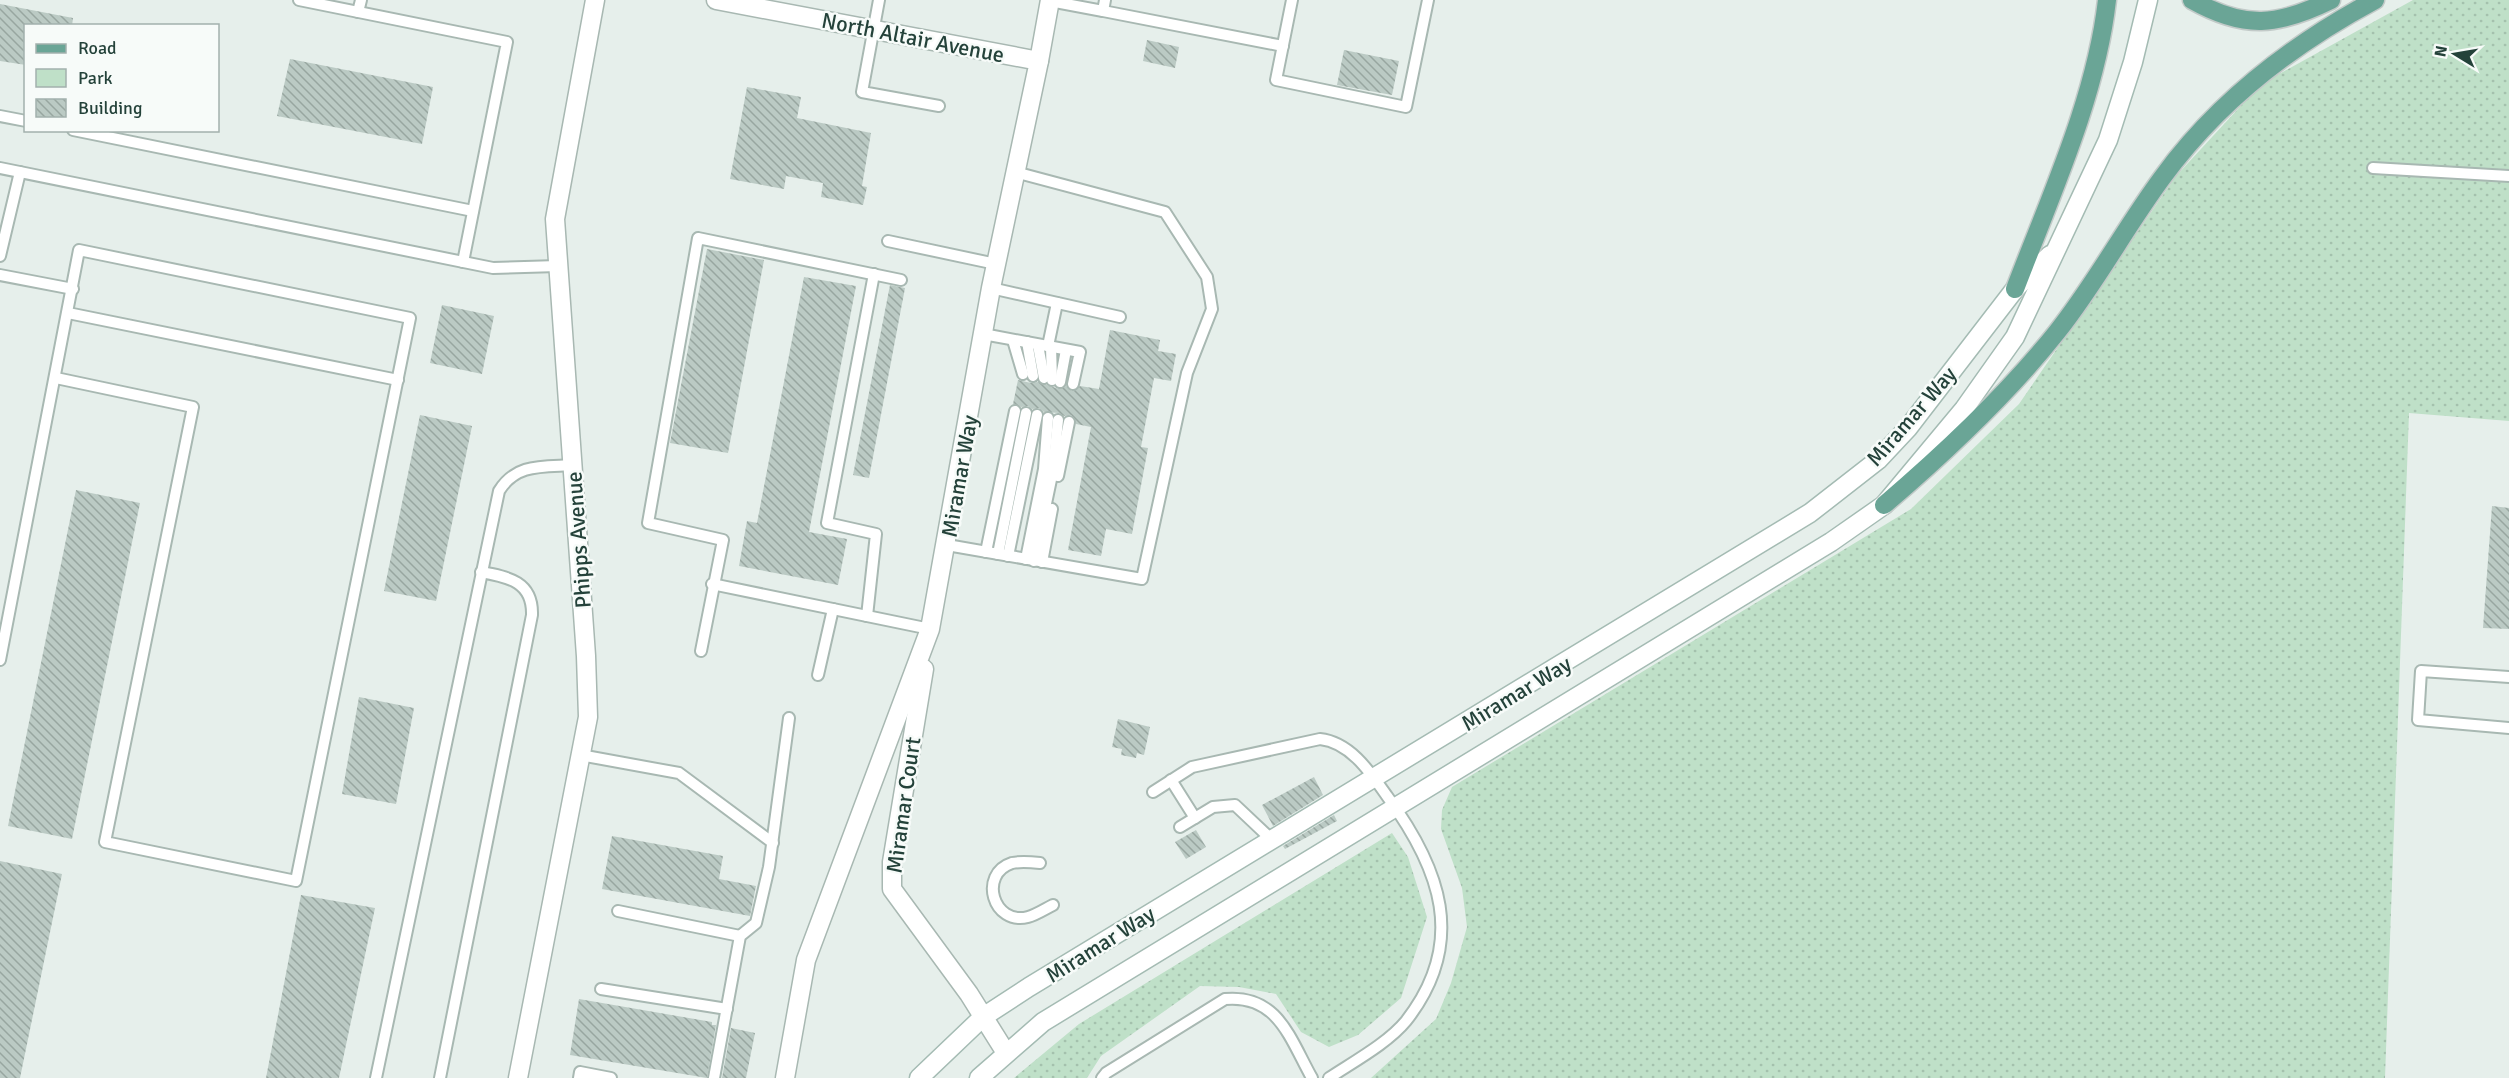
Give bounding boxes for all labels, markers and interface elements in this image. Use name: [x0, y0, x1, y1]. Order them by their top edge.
street label: North Altair Avenue: [819, 7, 1006, 68]
legend: [24, 24, 219, 132]
north arrow: [2425, 24, 2485, 84]
text: Road: [78, 37, 117, 59]
text: N: [2430, 44, 2452, 59]
text: Park: [78, 67, 113, 89]
text: Building: [78, 97, 142, 119]
street label: Miramar Way: [1861, 360, 1963, 472]
street label: Miramar Way: [935, 412, 984, 539]
street label: Phipps Avenue: [560, 471, 597, 609]
street label: Miramar Way: [1456, 650, 1577, 737]
street label: Miramar Court: [881, 735, 926, 875]
street label: Miramar Way: [1041, 900, 1160, 989]

